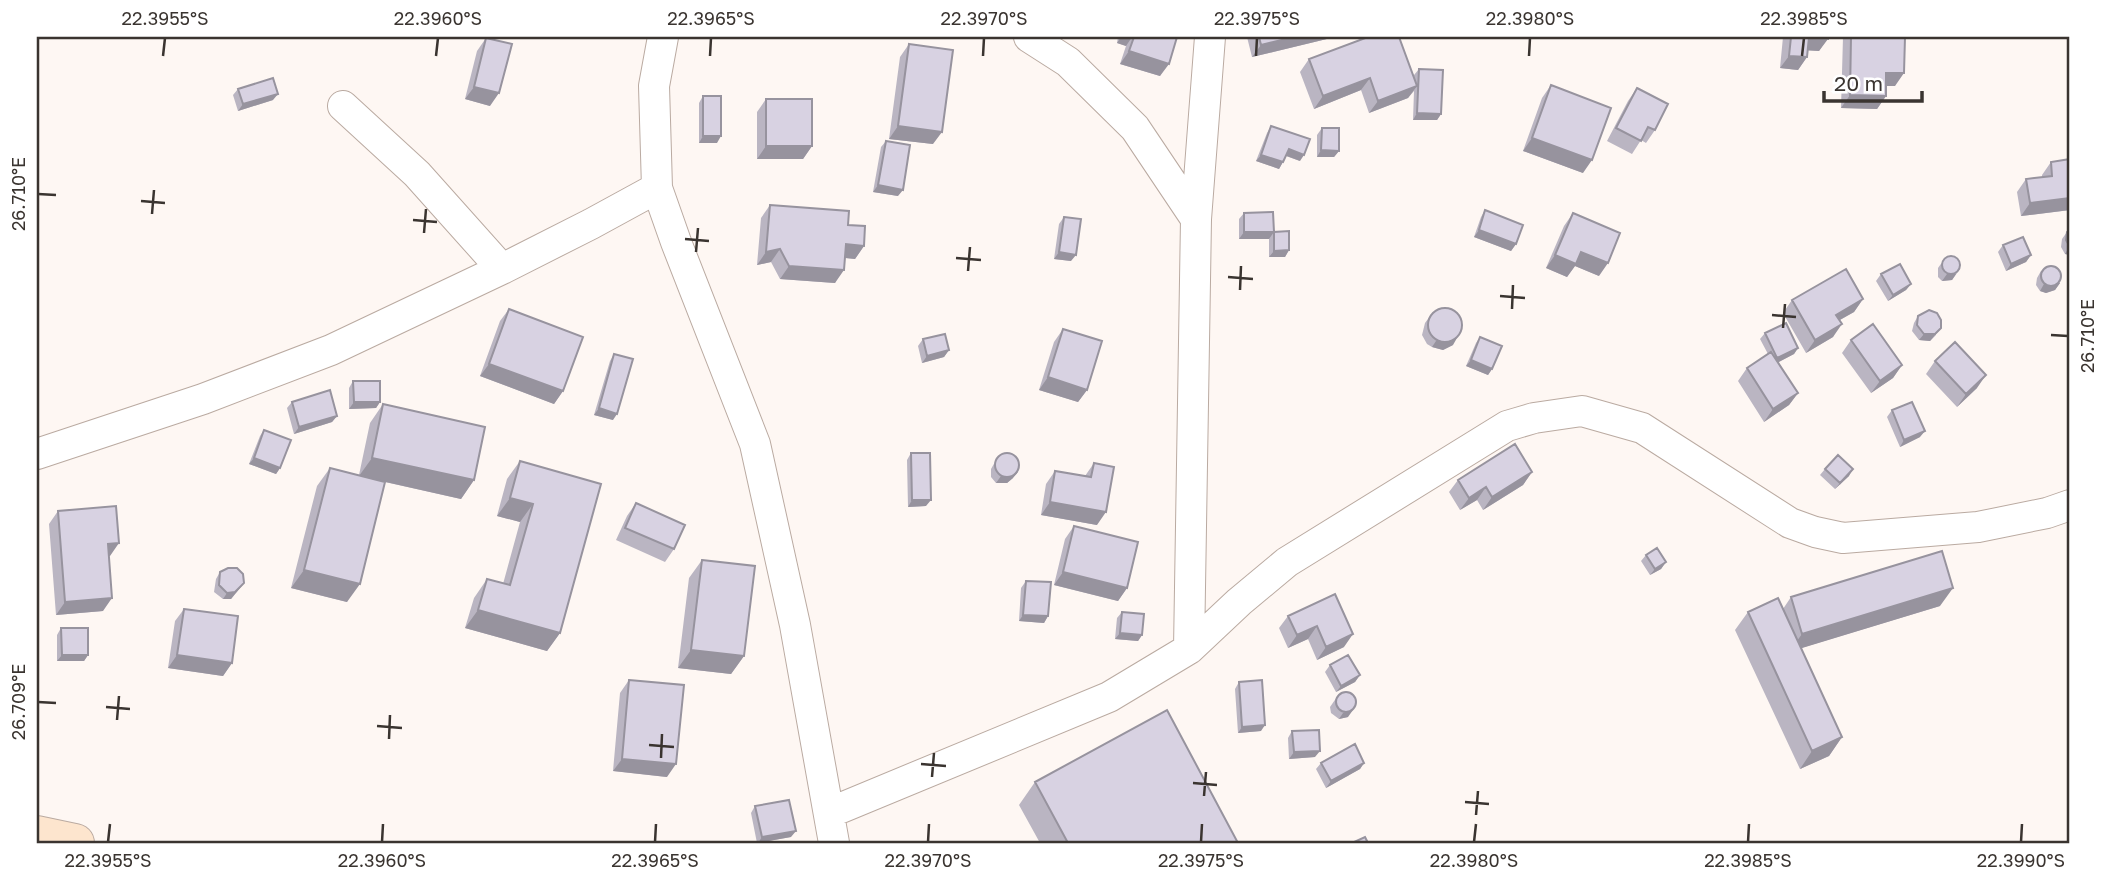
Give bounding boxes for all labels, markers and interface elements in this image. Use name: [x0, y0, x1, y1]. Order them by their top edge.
text: 22.3955°S: [121, 7, 209, 29]
text: 22.3960°S: [394, 7, 482, 29]
text: 22.3965°S: [667, 7, 755, 29]
text: 22.3970°S: [941, 7, 1027, 29]
text: 22.3975°S: [1214, 7, 1300, 29]
text: 22.3980°S: [1486, 7, 1574, 29]
text: 22.3985°S: [1760, 7, 1848, 29]
scale bar: [1824, 60, 1922, 104]
text: 20 m: [1834, 70, 1883, 96]
text: 26.710°E: [7, 157, 29, 231]
text: 26.710°E: [2076, 299, 2098, 373]
text: 26.709°E: [7, 664, 29, 740]
text: 22.3955°S: [64, 849, 152, 871]
text: 22.3960°S: [338, 849, 426, 871]
text: 22.3965°S: [611, 849, 699, 871]
text: 22.3970°S: [885, 849, 971, 871]
text: 22.3975°S: [1158, 849, 1244, 871]
text: 22.3980°S: [1430, 849, 1518, 871]
text: 22.3985°S: [1704, 849, 1792, 871]
text: 22.3990°S: [1977, 849, 2065, 871]

